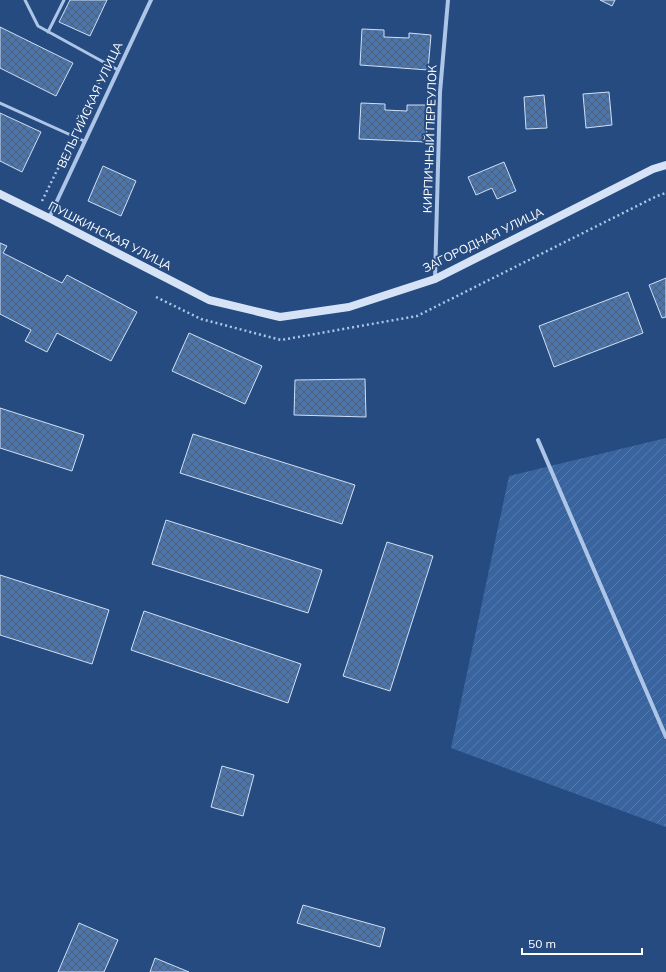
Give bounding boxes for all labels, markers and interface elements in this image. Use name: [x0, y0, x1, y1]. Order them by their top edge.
street label: ВЕЛЬГИЙСКАЯ УЛИЦА: [54, 39, 126, 170]
street label: КИРПИЧНЫЙ ПЕРЕУЛОК: [419, 65, 440, 213]
street label: ПУШКИНСКАЯ УЛИЦА: [46, 198, 175, 273]
street label: ЗАГОРОДНАЯ УЛИЦА: [420, 204, 546, 275]
scale bar: [522, 930, 642, 956]
text: 50 m: [528, 936, 556, 951]

